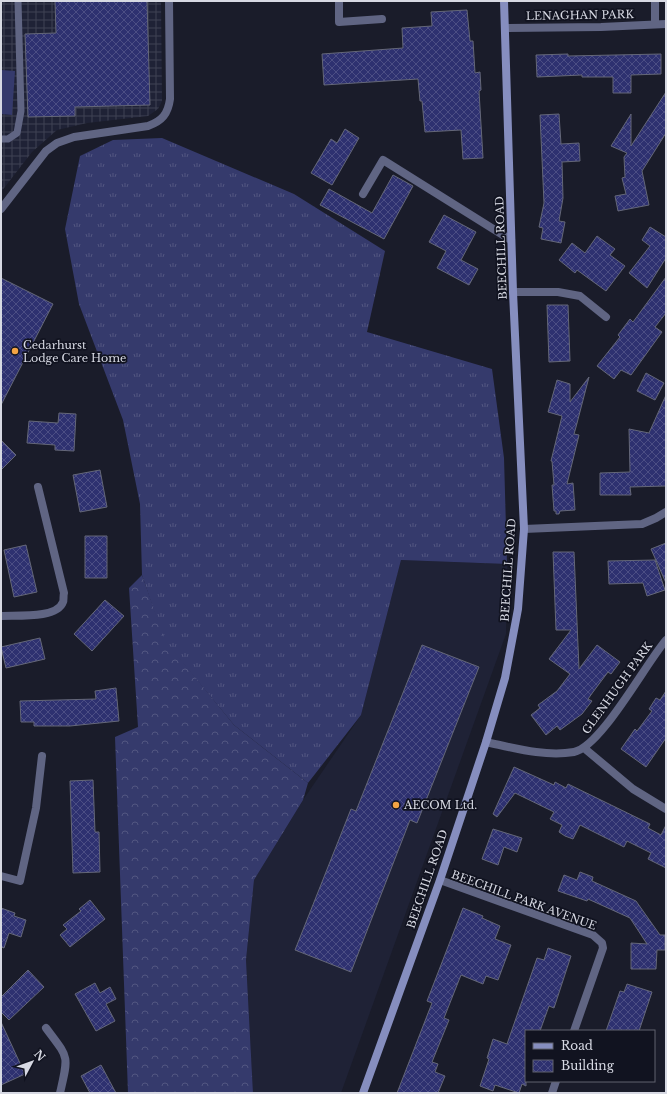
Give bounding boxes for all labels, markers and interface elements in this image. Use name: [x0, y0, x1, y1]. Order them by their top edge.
street label: LENAGHAN PARK: [526, 7, 635, 23]
street label: BEECHILL ROAD: [492, 196, 510, 300]
place label: Cedarhurst Lodge Care Home: [23, 338, 126, 365]
marker: Cedarhurst Lodge Care Home: [10, 346, 20, 356]
street label: BEECHILL ROAD: [497, 518, 519, 622]
street label: GLENHUGH PARK: [579, 639, 655, 737]
place label: AECOM Ltd.: [403, 798, 477, 812]
marker: AECOM Ltd.: [391, 800, 401, 810]
street label: BEECHILL ROAD: [404, 828, 451, 930]
street label: BEECHILL PARK AVENUE: [449, 867, 599, 933]
legend: [525, 1030, 655, 1082]
text: Road: [561, 1038, 593, 1053]
north arrow: [12, 1042, 52, 1082]
text: N: [31, 1047, 49, 1064]
text: Building: [561, 1058, 615, 1073]

